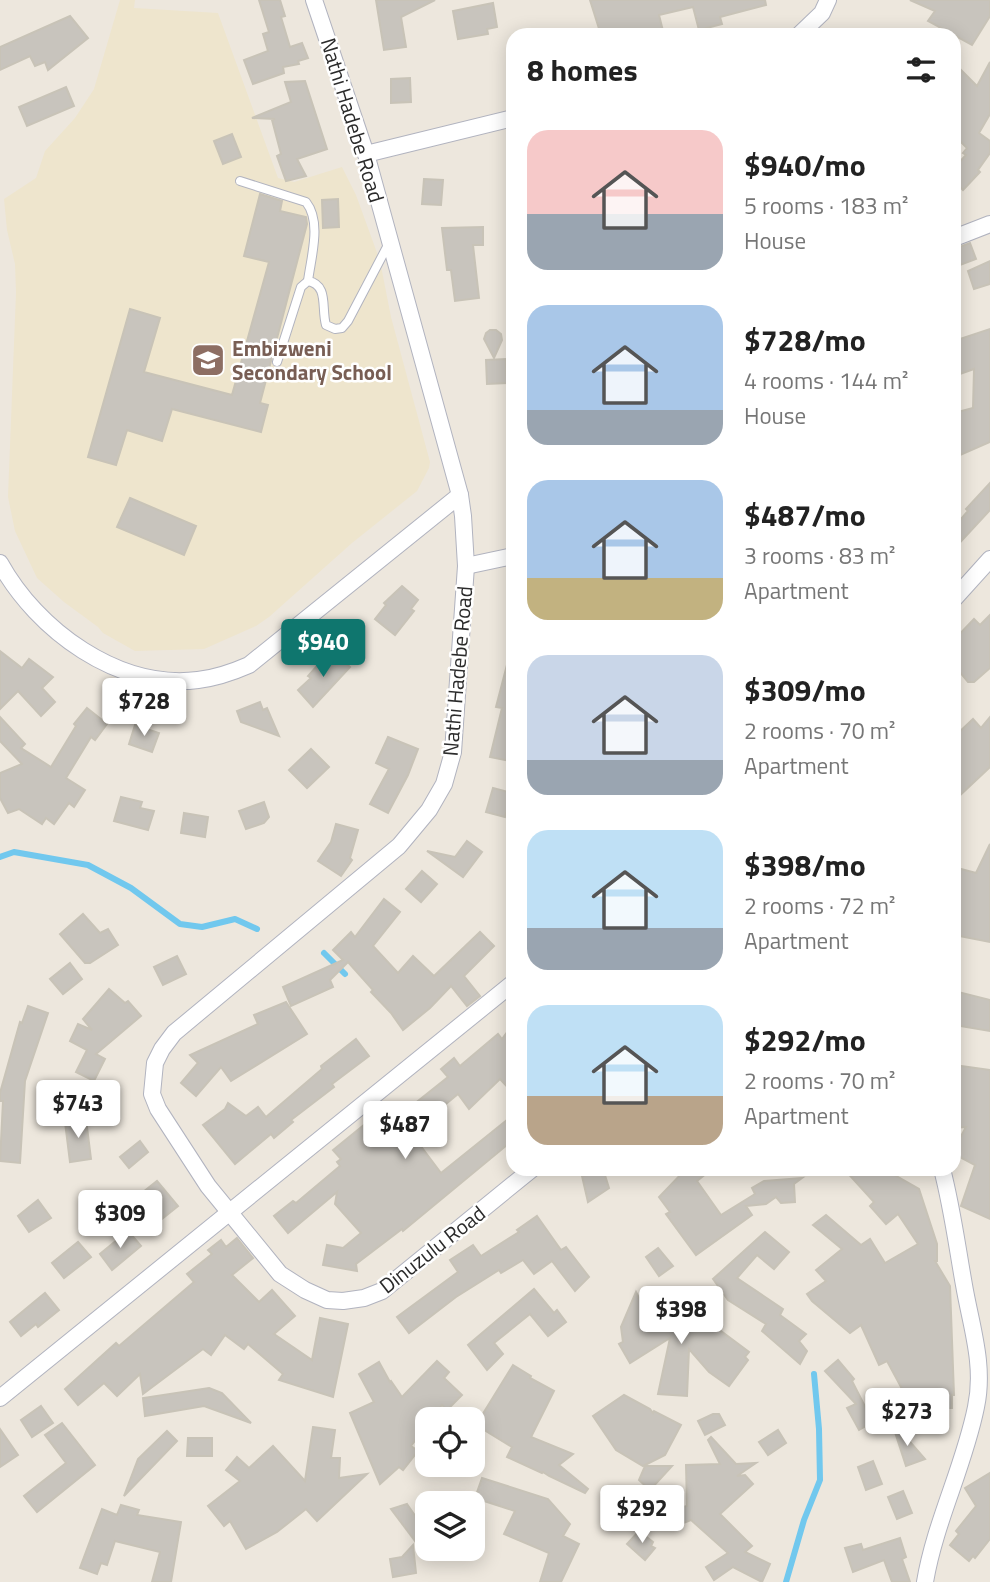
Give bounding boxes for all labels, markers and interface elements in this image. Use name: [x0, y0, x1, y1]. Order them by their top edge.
street label: Nathi Hadebe Road: [313, 34, 393, 206]
text: 8 homes: [527, 47, 638, 93]
icon: filters: [902, 51, 940, 89]
text: $940/mo: [744, 142, 866, 188]
icon: home: [583, 158, 667, 242]
text: 5 rooms · 183 m²: [744, 188, 908, 223]
text: House: [744, 223, 806, 258]
text: $728/mo: [744, 317, 866, 363]
place label: Embizweni Secondary School: [232, 332, 392, 388]
icon: home: [583, 333, 667, 417]
school or university icon: Embizweni Secondary School: [189, 341, 227, 379]
text: 4 rooms · 144 m²: [744, 363, 908, 398]
text: House: [744, 398, 806, 433]
text: $487/mo: [744, 492, 866, 538]
icon: home: [583, 508, 667, 592]
text: 3 rooms · 83 m²: [744, 538, 895, 573]
text: Apartment: [744, 573, 849, 608]
street label: Nathi Hadebe Road: [434, 585, 480, 757]
pin: $940: [282, 620, 364, 679]
text: $940: [297, 624, 349, 659]
text: $309/mo: [744, 667, 866, 713]
pin: $728: [103, 678, 185, 738]
text: $728: [118, 683, 170, 718]
icon: home: [583, 683, 667, 767]
text: 2 rooms · 70 m²: [744, 713, 895, 748]
text: Apartment: [744, 748, 849, 783]
text: $398/mo: [744, 842, 866, 888]
icon: home: [583, 858, 667, 942]
text: 2 rooms · 72 m²: [744, 888, 895, 923]
text: Apartment: [744, 923, 849, 958]
text: $292/mo: [744, 1017, 866, 1063]
icon: home: [583, 1033, 667, 1117]
text: 2 rooms · 70 m²: [744, 1063, 895, 1098]
pin: $743: [37, 1080, 119, 1140]
text: $743: [52, 1085, 104, 1120]
text: Apartment: [744, 1098, 849, 1133]
pin: $487: [364, 1102, 446, 1161]
text: $487: [379, 1106, 431, 1141]
pin: $309: [79, 1190, 161, 1250]
text: $309: [94, 1195, 146, 1230]
street label: Dinuzulu Road: [372, 1197, 492, 1301]
pin: $398: [640, 1286, 722, 1346]
text: $398: [655, 1291, 707, 1326]
pin: $273: [866, 1388, 948, 1448]
text: $273: [881, 1393, 933, 1428]
map controls: [415, 1407, 485, 1561]
button: locate: [415, 1407, 485, 1477]
pin: $292: [601, 1486, 683, 1545]
text: $292: [616, 1490, 668, 1525]
button: layers: [415, 1491, 485, 1561]

